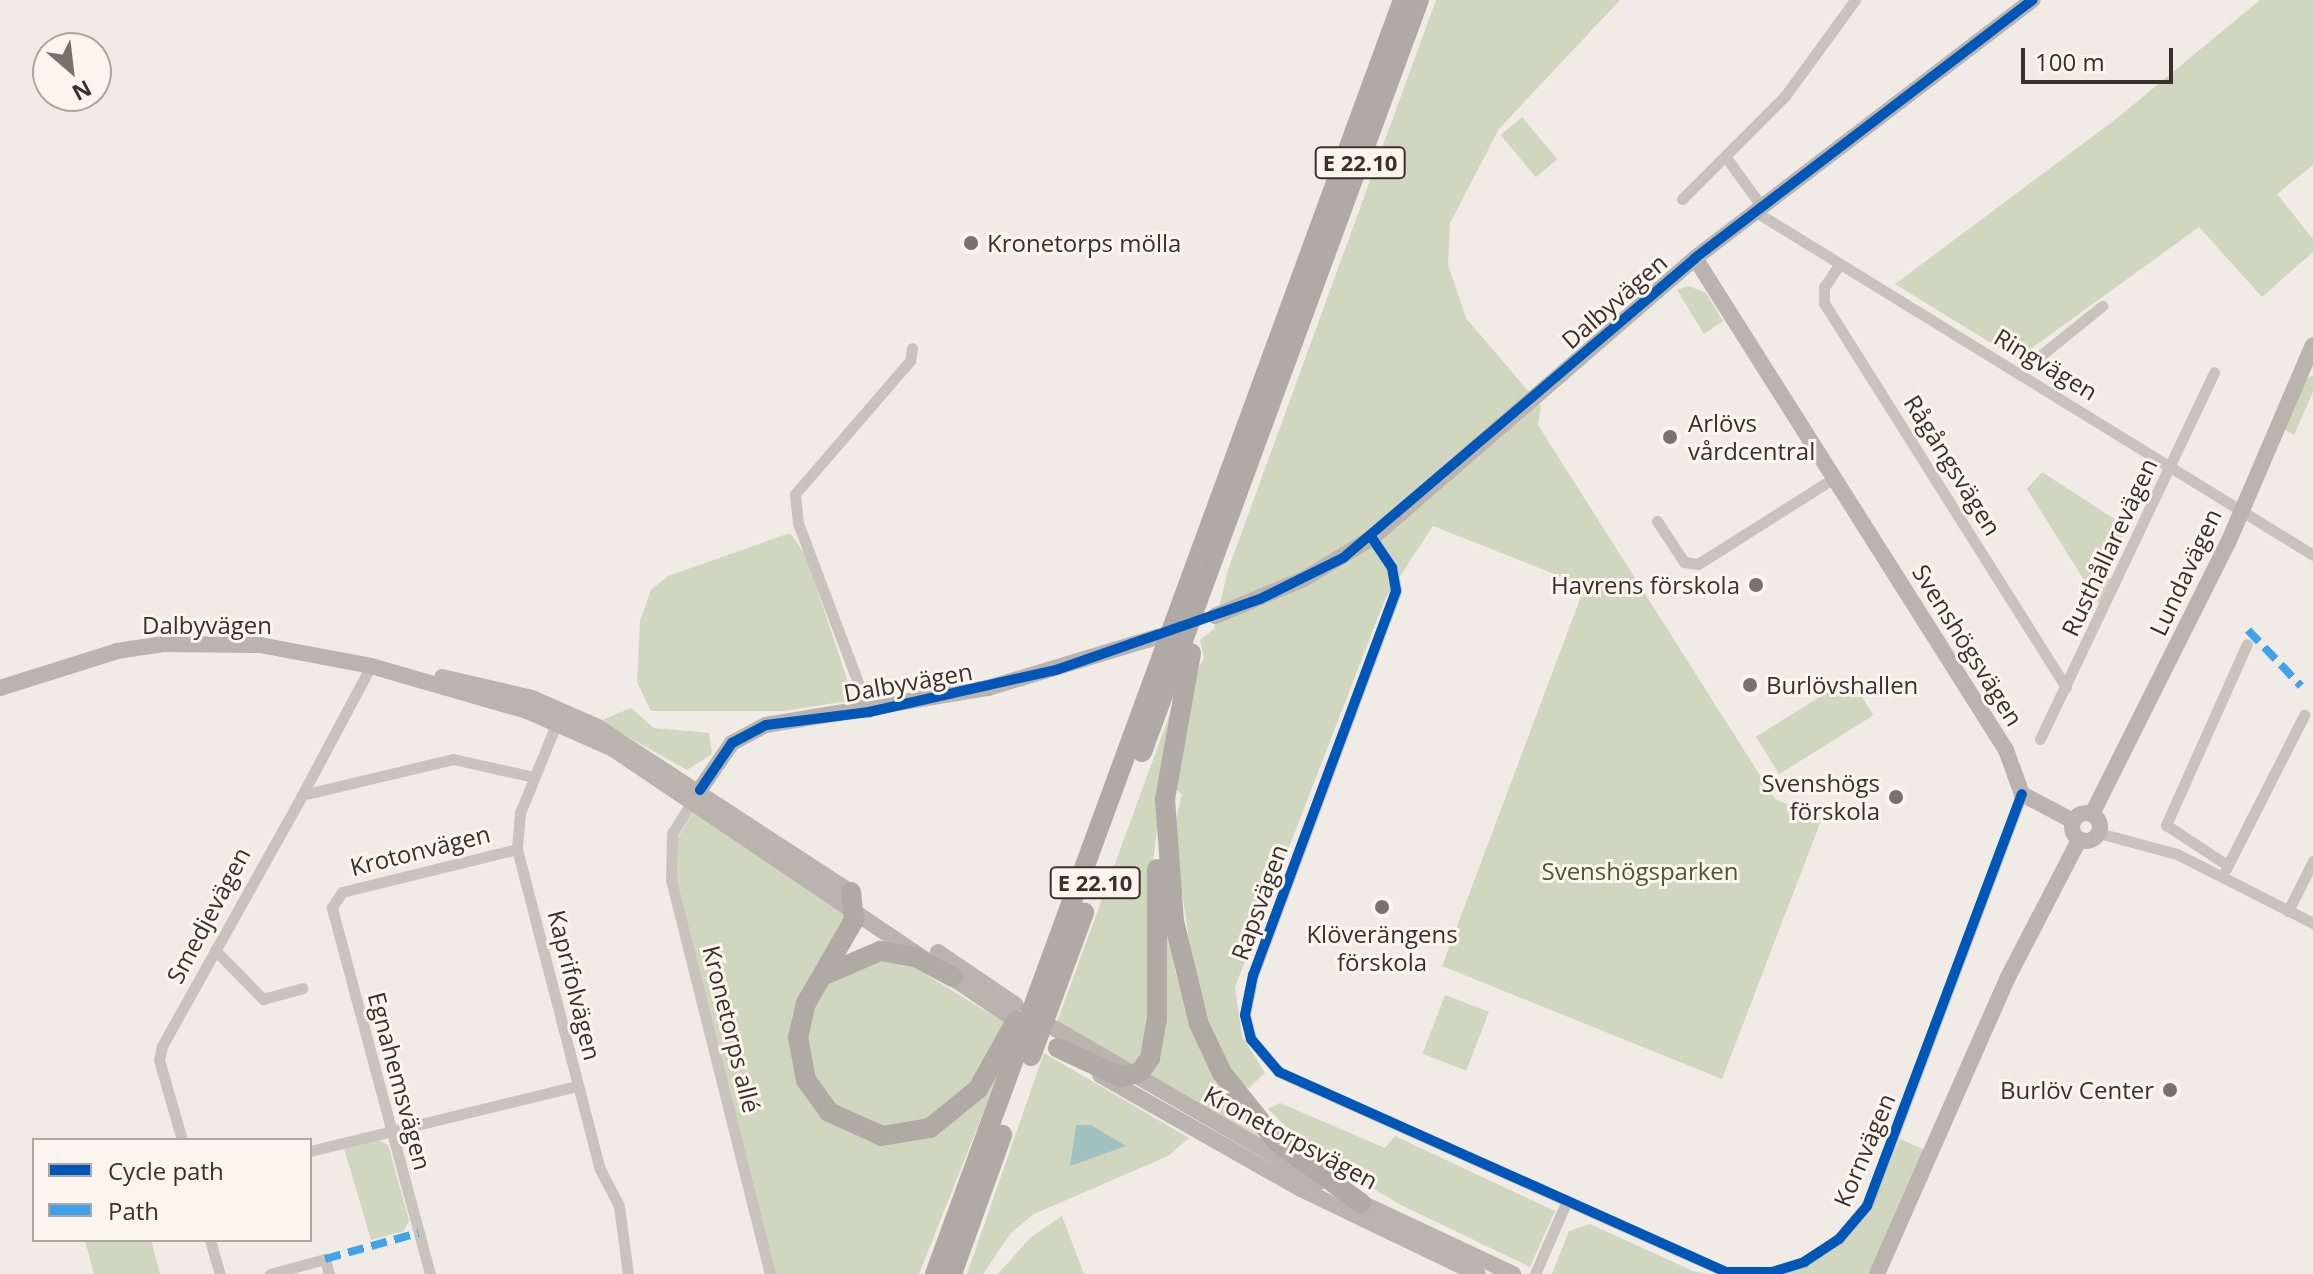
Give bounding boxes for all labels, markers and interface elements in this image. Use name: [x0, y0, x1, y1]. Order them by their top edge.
north arrow: [32, 32, 112, 112]
scale bar: [2025, 32, 2177, 82]
text: 100 m: [2035, 45, 2105, 78]
text: N: [67, 74, 97, 109]
road number: E 22.10: [1314, 145, 1406, 181]
place label: Kronetorps mölla: [987, 229, 1181, 257]
marker: Kronetorps mölla: [962, 234, 980, 252]
street label: Dalbyvägen: [1555, 247, 1673, 355]
street label: Ringvägen: [1989, 322, 2103, 406]
street label: Rågångsvägen: [1898, 389, 2008, 541]
place label: Arlövs vårdcentral: [1688, 409, 1815, 465]
marker: Arlövs vårdcentral: [1659, 426, 1681, 448]
street label: Rusthållarevägen: [2055, 454, 2163, 640]
street label: Lundavägen: [2143, 504, 2227, 640]
street label: Svenshögsvägen: [1907, 559, 2029, 731]
place label: Havrens förskola: [1551, 571, 1740, 599]
marker: Havrens förskola: [1747, 576, 1765, 594]
street label: Dalbyvägen: [142, 611, 272, 639]
street label: Dalbyvägen: [841, 657, 975, 707]
place label: Burlövshallen: [1766, 671, 1918, 699]
marker: Burlövshallen: [1741, 676, 1759, 694]
place label: Svenshögs förskola: [1762, 769, 1880, 825]
marker: Svenshögs förskola: [1887, 788, 1905, 806]
street label: Krotonvägen: [347, 819, 493, 881]
street label: Rapsvägen: [1225, 840, 1293, 964]
street label: Smedjevägen: [160, 842, 256, 988]
park label: Svenshögsparken: [1541, 857, 1739, 885]
road number: E 22.10: [1049, 865, 1141, 901]
marker: Klöverängens förskola: [1373, 898, 1391, 916]
street label: Kaprifolvägen: [542, 907, 608, 1063]
place label: Klöverängens förskola: [1306, 920, 1458, 976]
street label: Kronetorps allé: [697, 942, 767, 1116]
street label: Egnahemsvägen: [362, 989, 438, 1173]
place label: Burlöv Center: [2000, 1076, 2154, 1104]
street label: Kronetorpsvägen: [1199, 1079, 1383, 1195]
marker: Burlöv Center: [2161, 1081, 2179, 1099]
street label: Kornvägen: [1827, 1089, 1901, 1211]
legend: [32, 1138, 312, 1242]
text: Cycle path: [108, 1154, 224, 1187]
text: Path: [108, 1194, 159, 1227]

